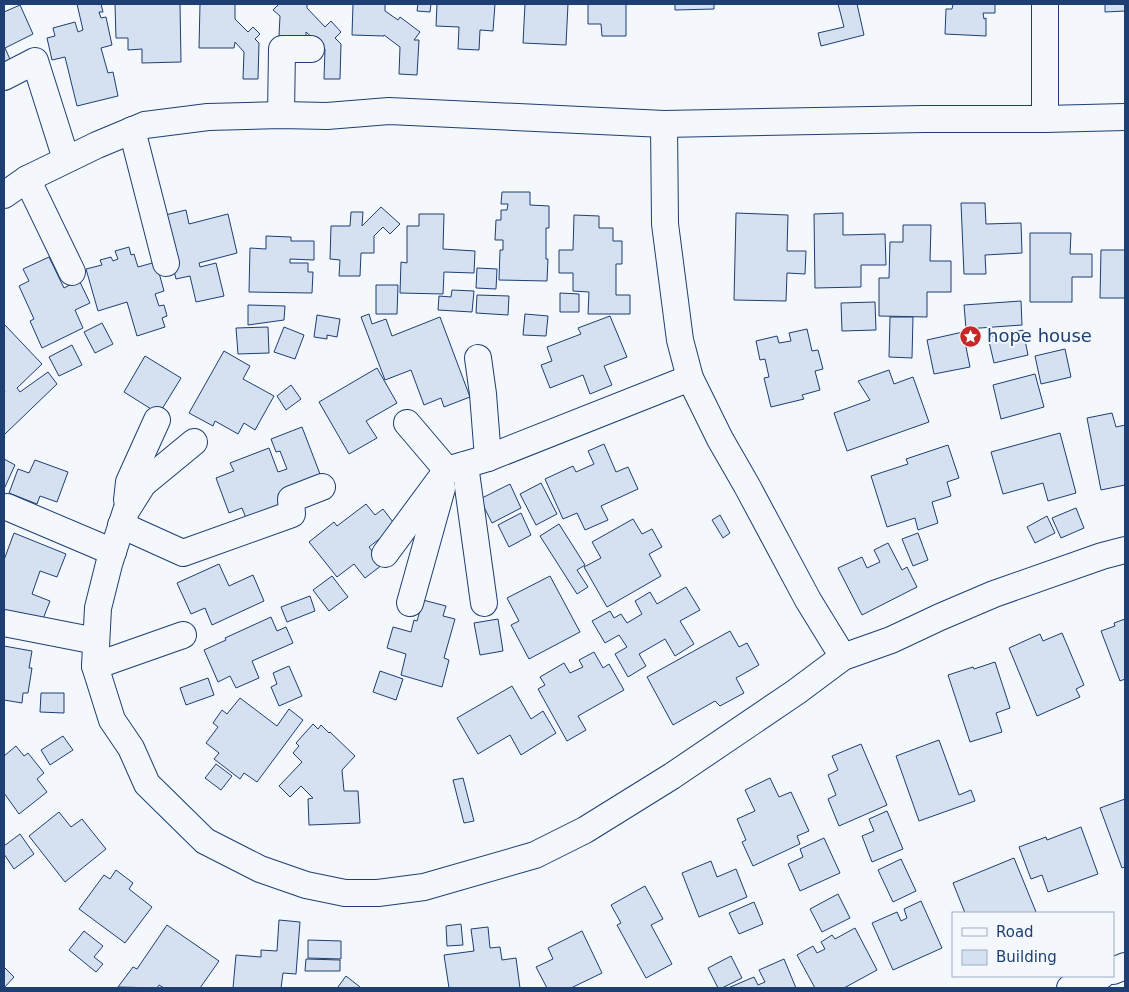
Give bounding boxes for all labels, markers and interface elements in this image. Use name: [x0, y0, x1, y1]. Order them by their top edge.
place icon: hope house: [959, 324, 983, 348]
place label: hope house: [987, 325, 1092, 346]
legend: [952, 912, 1114, 977]
text: Road: [996, 923, 1034, 941]
text: Building: [996, 948, 1057, 966]

